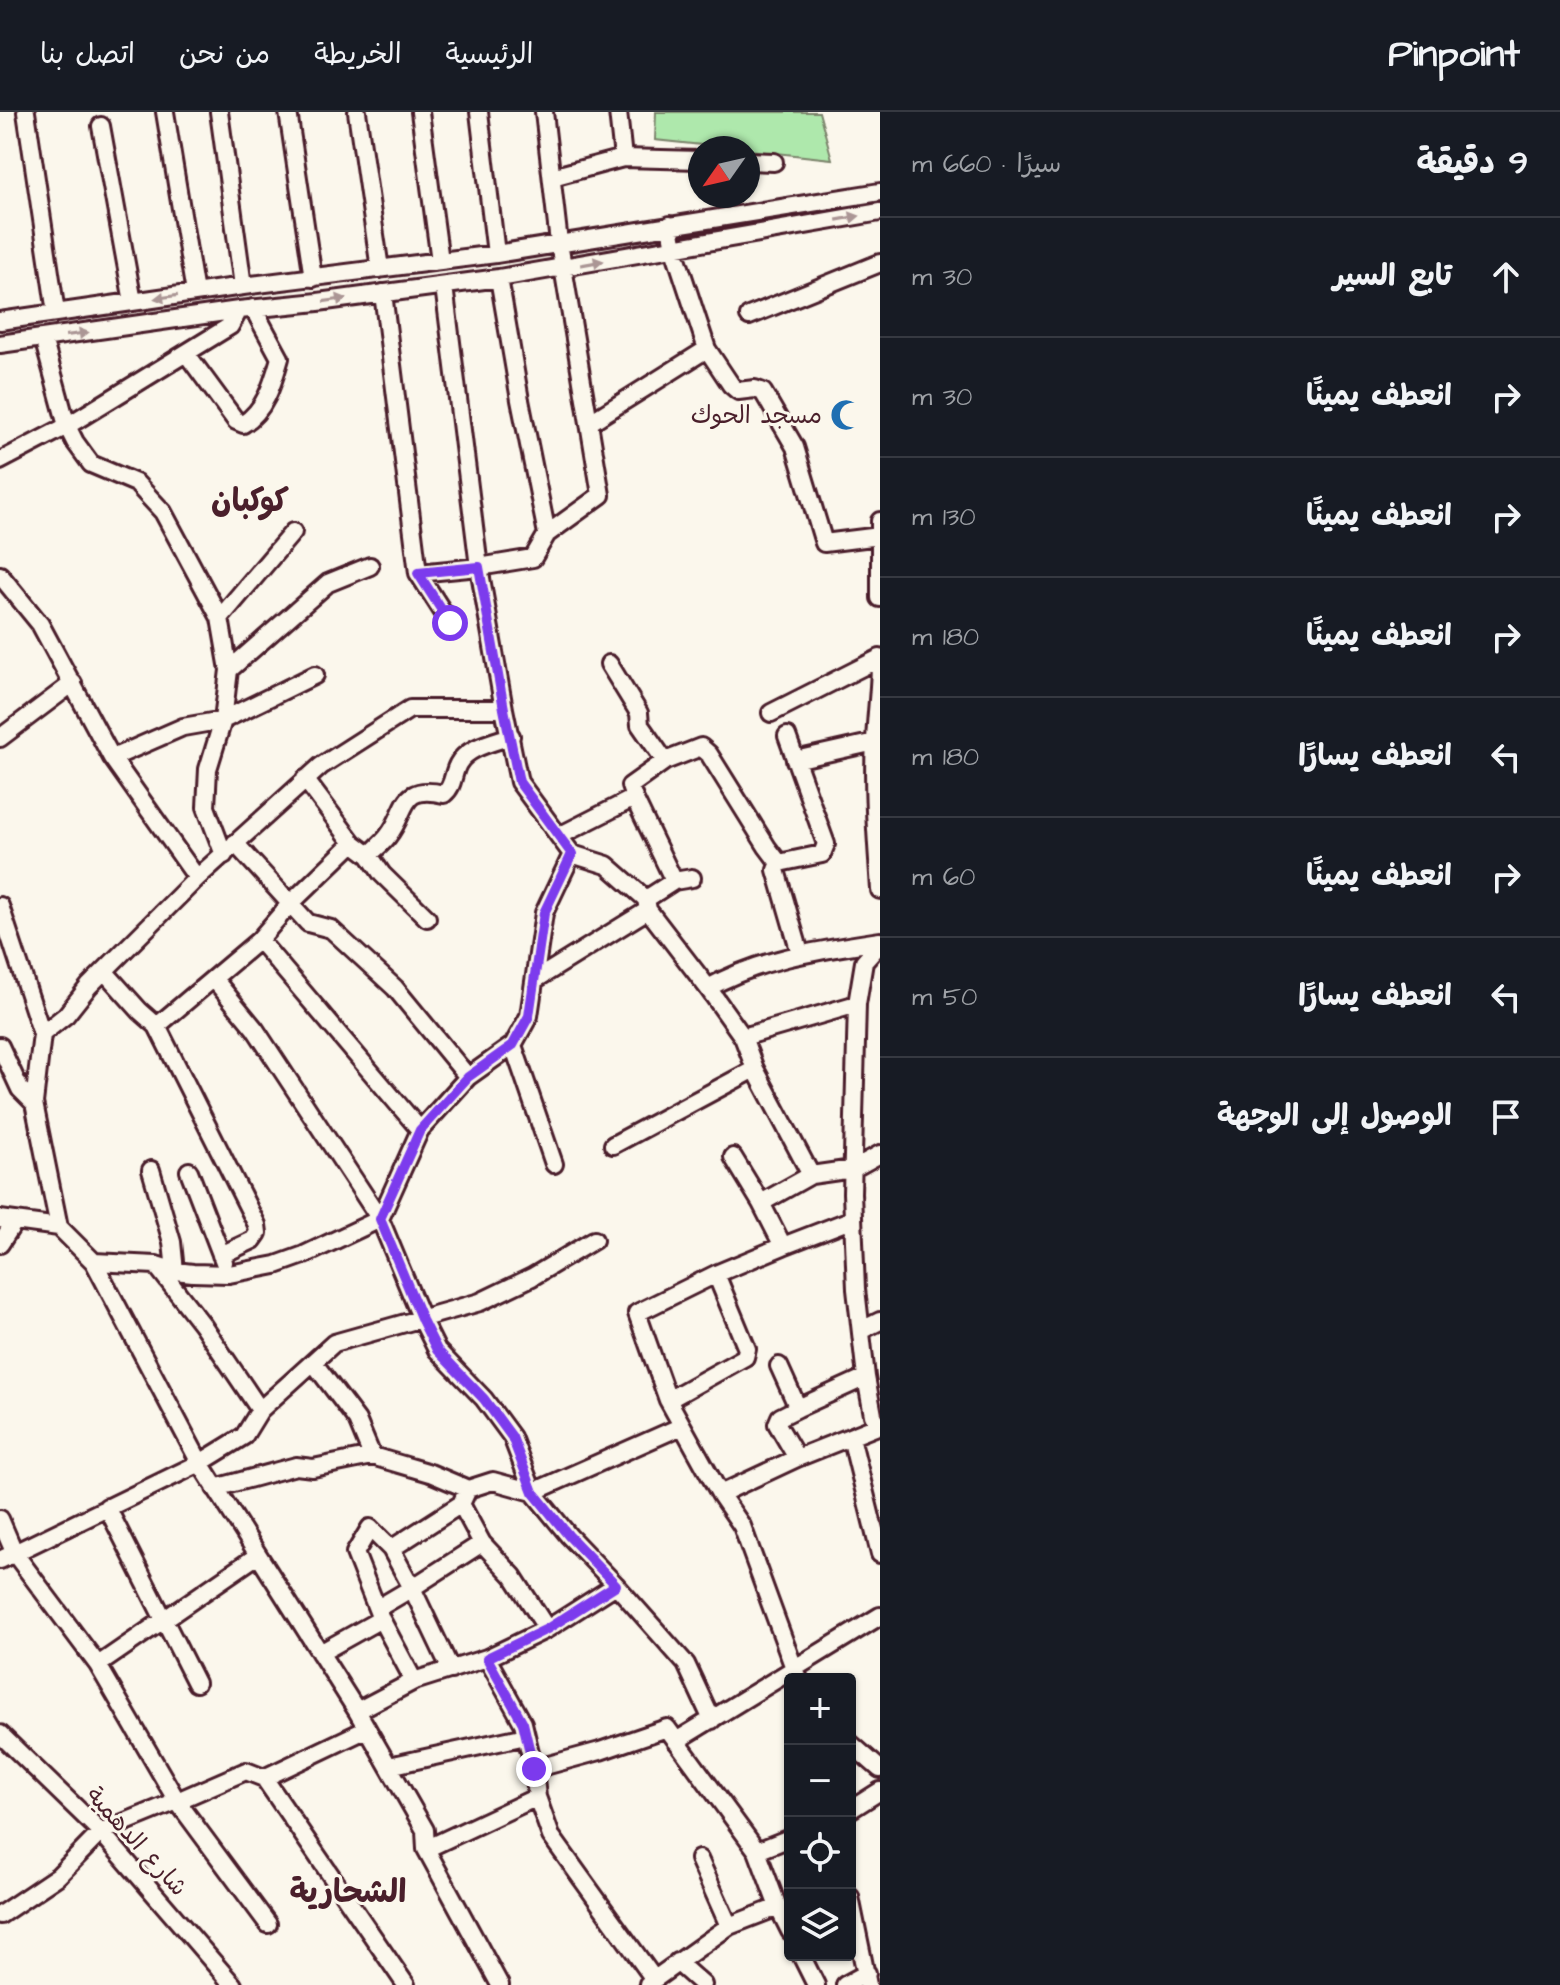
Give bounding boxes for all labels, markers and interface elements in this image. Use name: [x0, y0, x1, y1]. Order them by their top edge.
text: Pinpoint: [1388, 29, 1520, 81]
text: اتصل بنا: [40, 35, 135, 74]
text: من نحن: [179, 35, 270, 74]
text: الخريطة: [314, 35, 402, 74]
text: الرئيسية: [446, 35, 533, 74]
north arrow: [688, 136, 760, 208]
text: 9 دقيقة: [1417, 139, 1528, 187]
text: سيرًا · 660 m: [912, 146, 1061, 182]
one-way arrow: [836, 211, 861, 224]
text: تابع السير: [1333, 255, 1452, 297]
icon: ahead: [1484, 255, 1528, 299]
one-way arrow: [580, 256, 605, 268]
text: 30 m: [912, 259, 972, 295]
one-way arrow: [153, 291, 178, 304]
one-way arrow: [323, 293, 348, 306]
one-way arrow: [65, 327, 90, 340]
text: انعطف يمينًا: [1306, 375, 1452, 417]
icon: right: [1484, 375, 1528, 419]
text: 30 m: [912, 379, 972, 415]
mosque icon: مسجد الحوك: [829, 398, 863, 432]
place label: مسجد الحوك: [691, 399, 822, 433]
district label: كوكبان: [211, 479, 289, 524]
text: انعطف يمينًا: [1306, 495, 1452, 537]
icon: right: [1484, 495, 1528, 539]
text: 130 m: [912, 499, 976, 535]
route start: [432, 605, 468, 641]
text: انعطف يمينًا: [1306, 615, 1452, 657]
icon: right: [1484, 615, 1528, 659]
text: 180 m: [912, 619, 979, 655]
text: انعطف يسارًا: [1298, 735, 1452, 777]
icon: left: [1484, 735, 1528, 779]
text: 180 m: [912, 739, 979, 775]
text: انعطف يمينًا: [1306, 855, 1452, 897]
icon: right: [1484, 855, 1528, 899]
text: 60 m: [912, 859, 975, 895]
text: انعطف يسارًا: [1298, 975, 1452, 1017]
icon: left: [1484, 975, 1528, 1019]
text: 50 m: [912, 979, 977, 1015]
text: الوصول إلى الوجهة: [1217, 1095, 1452, 1137]
icon: arrive: [1484, 1095, 1528, 1139]
map controls: [784, 1673, 856, 1961]
button: +: [784, 1673, 856, 1745]
button: −: [784, 1745, 856, 1817]
route end: [516, 1751, 552, 1787]
street label: شارع الدهمية: [78, 1779, 195, 1904]
button: locate: [784, 1817, 856, 1889]
district label: الشحارية: [290, 1870, 406, 1915]
button: layers: [784, 1889, 856, 1961]

